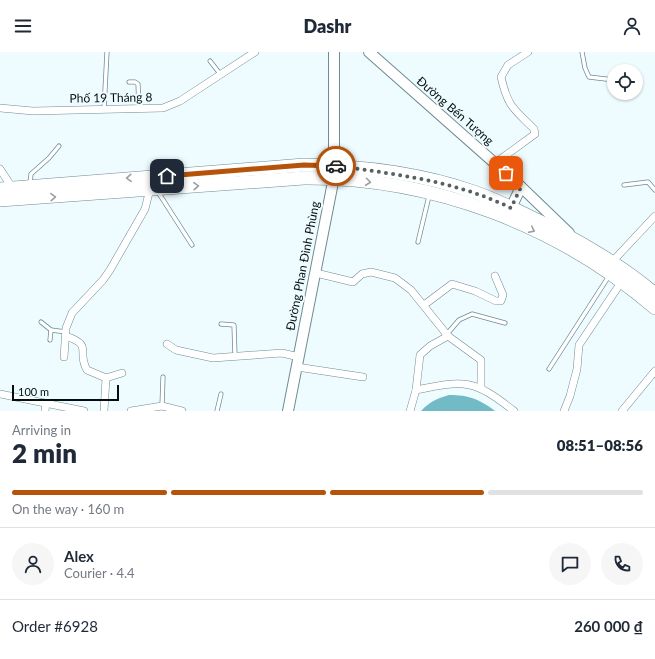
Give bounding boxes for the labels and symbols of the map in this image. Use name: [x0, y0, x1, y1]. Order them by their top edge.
street label: Đường Bến Tượng: [414, 73, 497, 148]
street label: Phố 19 Tháng 8: [69, 89, 153, 106]
courier: [316, 146, 356, 186]
pin: [489, 156, 523, 190]
pin: [150, 159, 184, 193]
one-way arrow: [126, 174, 132, 183]
one-way arrow: [365, 177, 371, 186]
one-way arrow: [193, 181, 199, 190]
one-way arrow: [50, 192, 56, 201]
street label: Đường Phan Đình Phùng: [283, 200, 322, 332]
one-way arrow: [527, 225, 535, 233]
scale bar: [12, 383, 119, 402]

